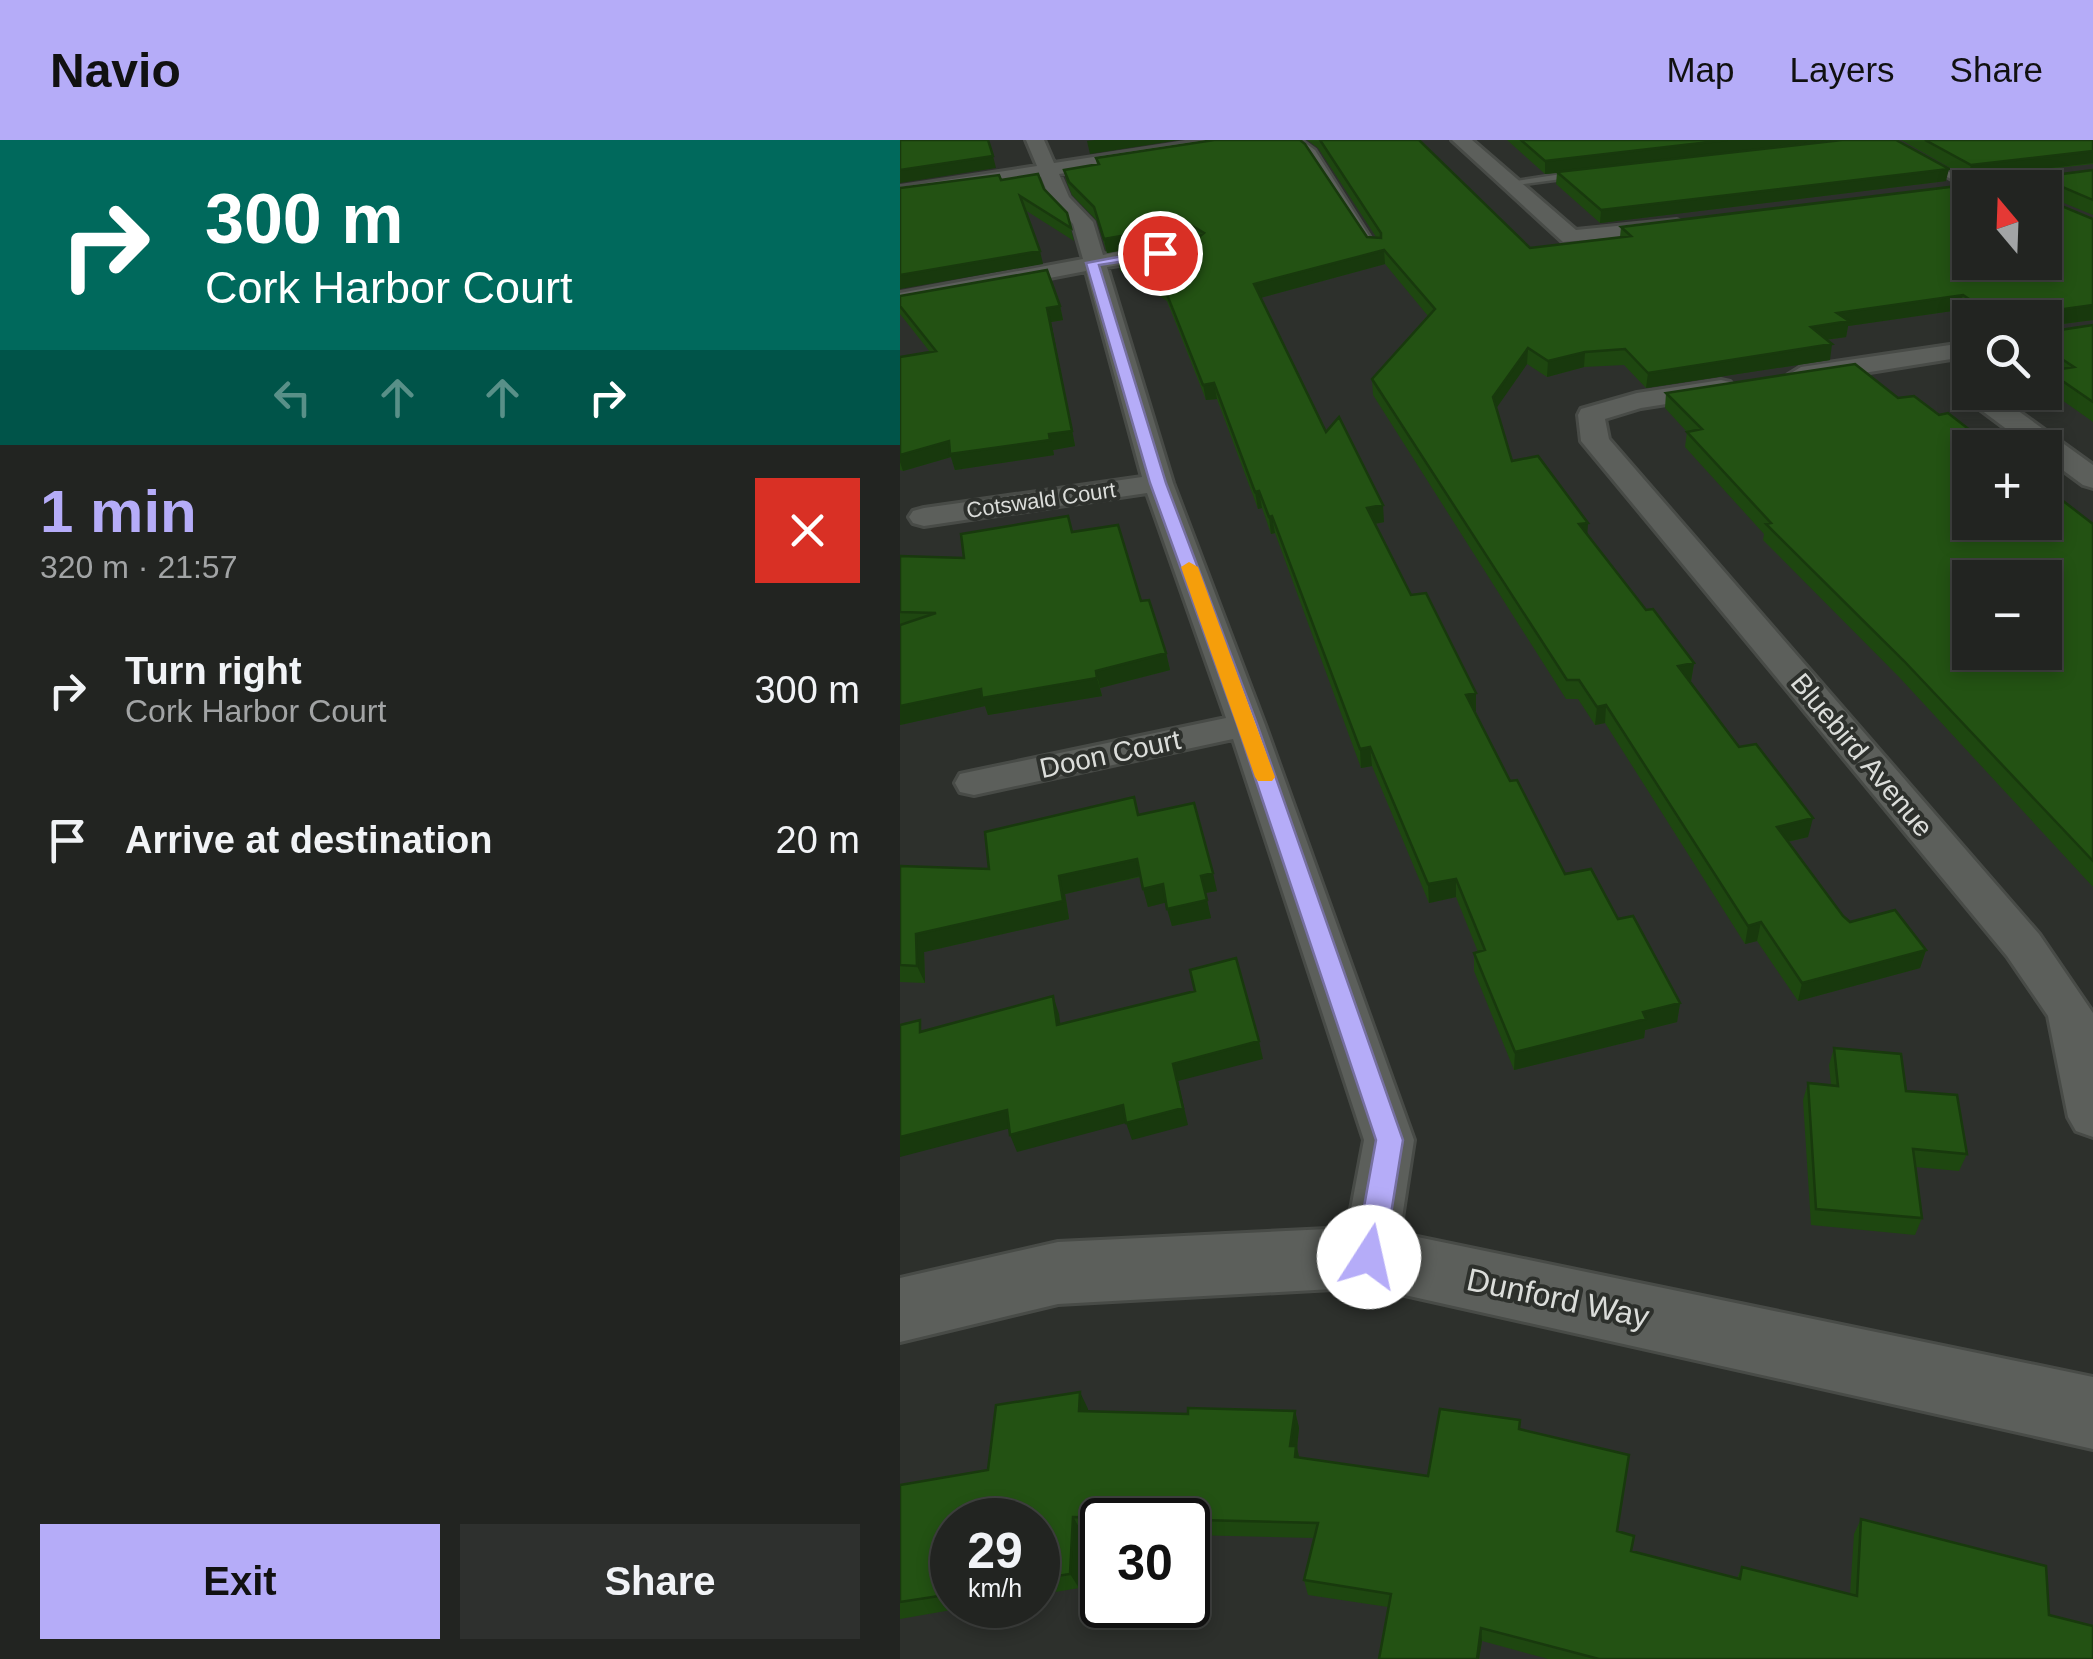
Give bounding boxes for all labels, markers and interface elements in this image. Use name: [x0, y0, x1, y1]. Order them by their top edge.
text: Navio: [50, 44, 181, 97]
text: Map: [1666, 50, 1735, 89]
text: Layers: [1790, 50, 1895, 89]
text: Share: [1950, 50, 2043, 89]
north arrow: [1952, 170, 2062, 280]
map controls: [1952, 170, 2062, 670]
icon: right: [40, 180, 170, 310]
text: 300 m: [205, 180, 403, 258]
pin: [1118, 211, 1203, 296]
icon: arrive: [1133, 226, 1188, 281]
text: Cork Harbor Court: [205, 262, 573, 313]
button: search: [1952, 300, 2062, 410]
icon: left: [265, 370, 320, 425]
icon: ahead: [370, 370, 425, 425]
icon: ahead: [475, 370, 530, 425]
icon: right: [580, 370, 635, 425]
button: +: [1952, 430, 2062, 540]
street label: Cotswald Court: [965, 477, 1117, 523]
text: 1 min: [40, 478, 197, 545]
button: close: [755, 478, 860, 583]
text: 320 m · 21:57: [40, 549, 237, 585]
button: −: [1952, 560, 2062, 670]
text: Turn right: [125, 650, 302, 692]
icon: right: [40, 663, 95, 718]
street label: Bluebird Avenue: [1785, 667, 1939, 843]
text: 300 m: [754, 669, 860, 711]
text: Cork Harbor Court: [125, 693, 386, 729]
street label: Doon Court: [1037, 724, 1183, 784]
icon: arrive: [40, 813, 95, 868]
text: Arrive at destination: [125, 819, 492, 861]
text: 20 m: [776, 819, 860, 861]
position arrow: [1317, 1205, 1421, 1309]
street label: Dunford Way: [1464, 1261, 1652, 1335]
speed limit sign: 30: [1080, 1498, 1210, 1628]
text: 29: [967, 1523, 1023, 1579]
button: Exit: [40, 1524, 440, 1639]
button: Share: [460, 1524, 860, 1639]
text: km/h: [968, 1574, 1022, 1602]

